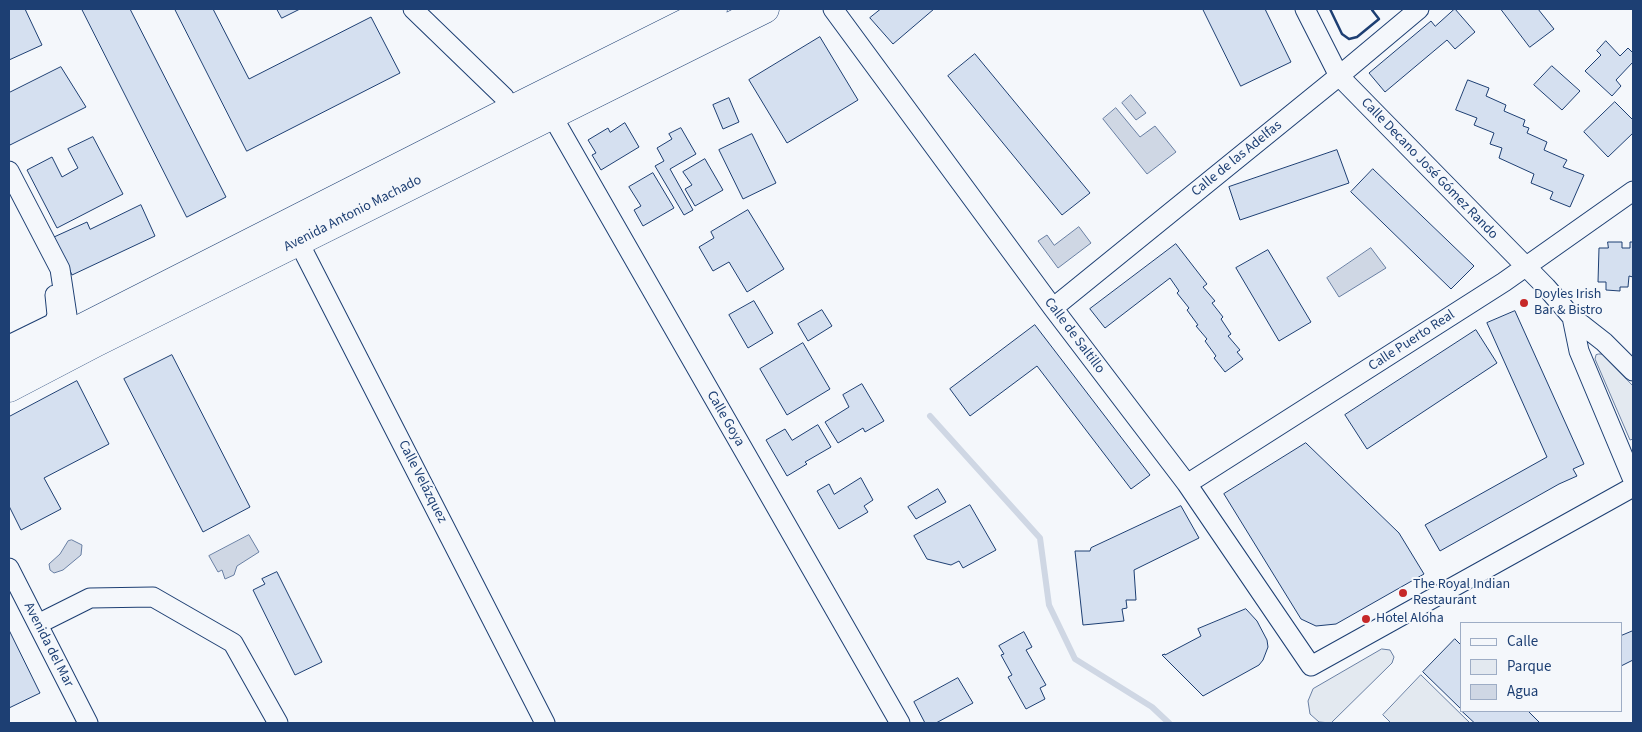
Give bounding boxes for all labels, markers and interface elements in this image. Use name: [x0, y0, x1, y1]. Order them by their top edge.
street label: Calle Decano José Gómez Rando: [1357, 95, 1501, 243]
street label: Calle de las Adelfas: [1188, 117, 1286, 201]
street label: Avenida Antonio Machado: [281, 172, 425, 256]
place label: Doyles Irish Bar & Bistro: [1534, 287, 1603, 320]
street label: Calle de Saltillo: [1040, 295, 1108, 377]
marker: Doyles Irish Bar & Bistro: [1518, 297, 1530, 309]
street label: Calle Puerto Real: [1366, 307, 1458, 375]
street label: Calle Goya: [702, 388, 748, 450]
street label: Calle Velázquez: [394, 438, 450, 526]
place label: The Royal Indian Restaurant: [1413, 577, 1510, 610]
marker: The Royal Indian Restaurant: [1397, 587, 1409, 599]
street label: Avenida del Mar: [19, 600, 77, 690]
place label: Hotel Aloha: [1376, 611, 1444, 627]
marker: Hotel Aloha: [1360, 613, 1372, 625]
legend: [1460, 622, 1622, 712]
text: Calle: [1507, 631, 1538, 652]
text: Parque: [1507, 656, 1551, 677]
text: Agua: [1507, 681, 1538, 702]

